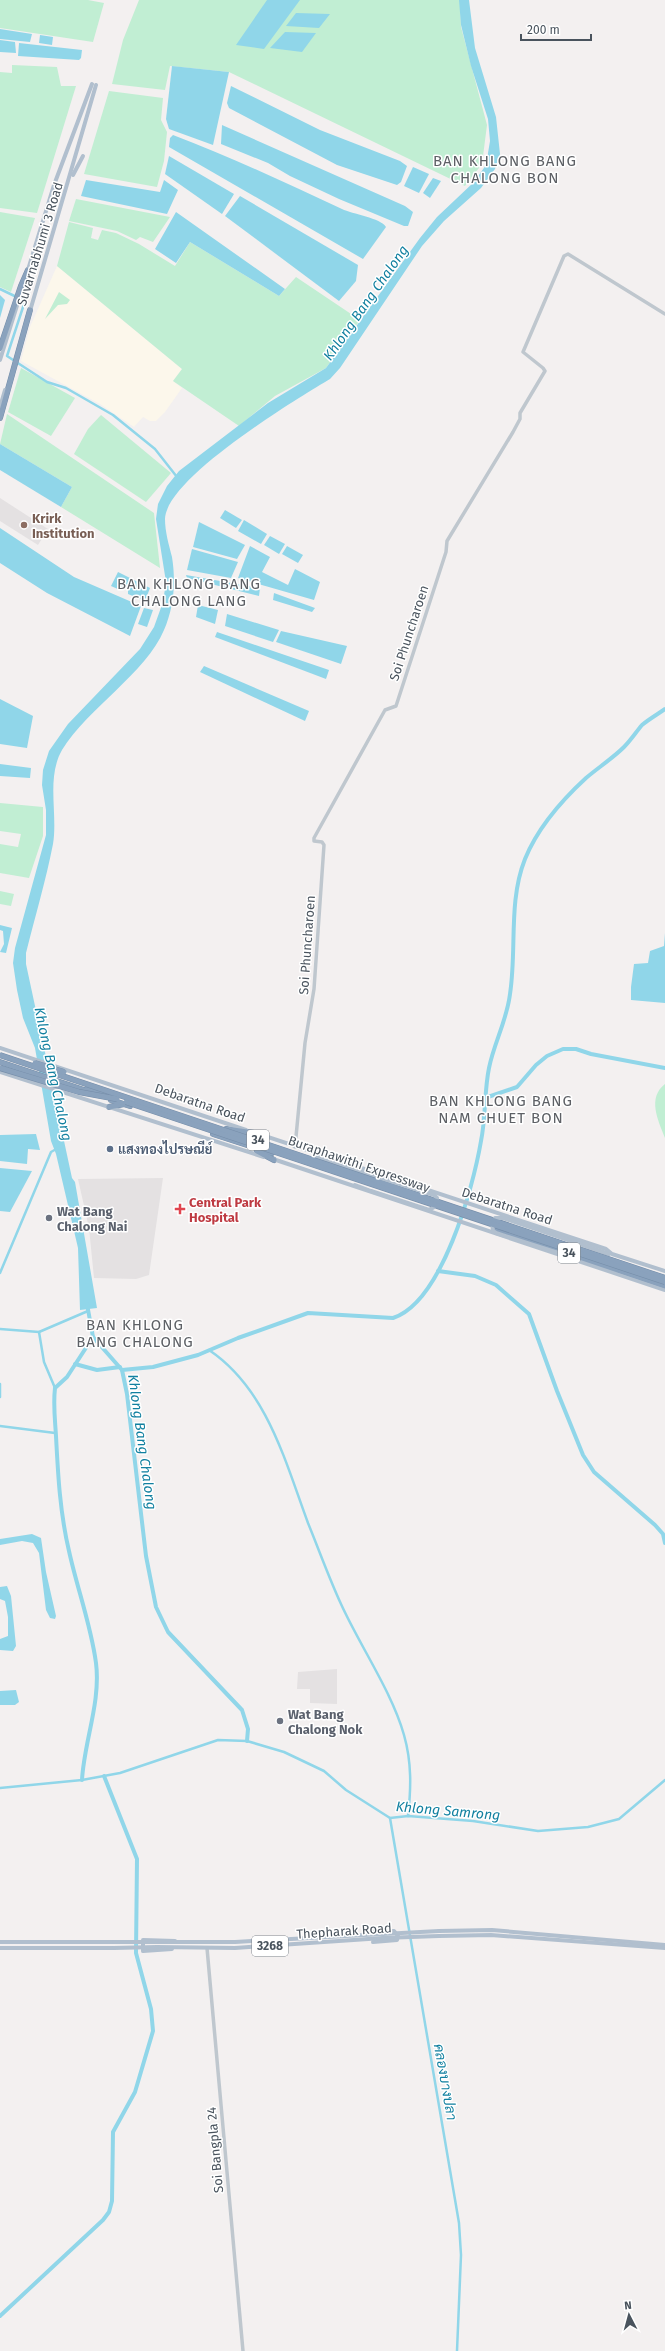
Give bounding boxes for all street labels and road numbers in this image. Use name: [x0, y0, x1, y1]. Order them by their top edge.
street label: Suvarnabhumi 3 Road: [14, 180, 66, 308]
street label: Soi Phuncharoen: [386, 583, 432, 683]
street label: Soi Phuncharoen: [296, 895, 318, 995]
street label: Debaratna Road: [153, 1081, 247, 1125]
road number: 34: [247, 1130, 269, 1150]
street label: Buraphawithi Expressway: [286, 1133, 432, 1196]
street label: Debaratna Road: [460, 1184, 554, 1228]
road number: 34: [558, 1243, 580, 1263]
street label: Thepharak Road: [296, 1920, 392, 1942]
road number: 3268: [252, 1936, 288, 1956]
street label: Soi Bangpla 24: [204, 2106, 226, 2194]

